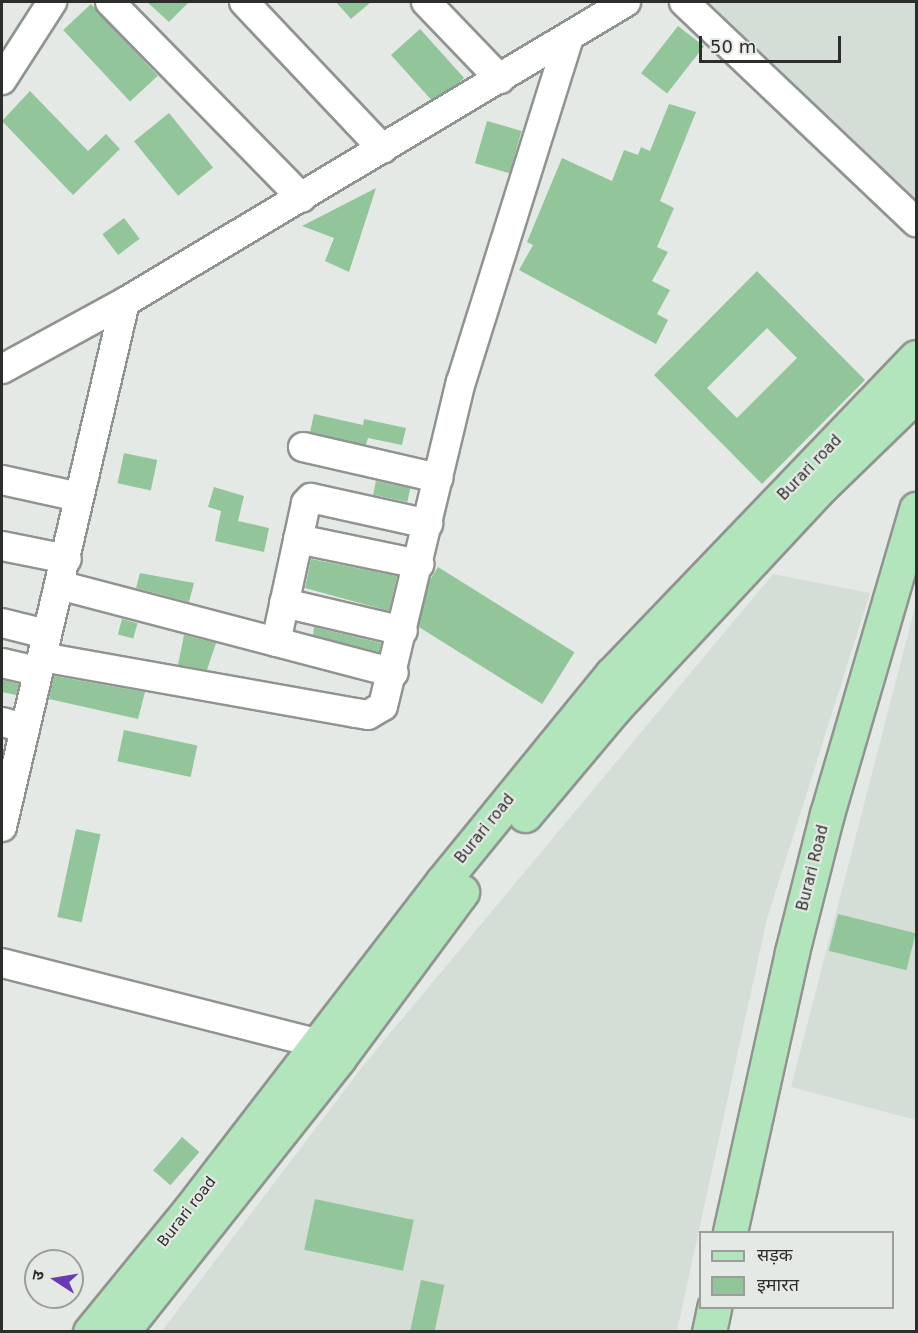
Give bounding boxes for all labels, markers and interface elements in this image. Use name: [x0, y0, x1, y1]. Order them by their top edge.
scale bar: [702, 24, 844, 62]
text: 50 m: [710, 36, 756, 57]
street label: Burari road: [774, 432, 846, 504]
street label: Burari road: [452, 791, 518, 867]
street label: Burari Road: [794, 823, 832, 913]
street label: Burari road: [154, 1173, 220, 1251]
legend: [699, 1231, 894, 1309]
text: सड़क: [757, 1244, 793, 1265]
north arrow: [24, 1249, 84, 1309]
text: उ: [28, 1269, 48, 1282]
text: इमारत: [757, 1274, 799, 1295]

